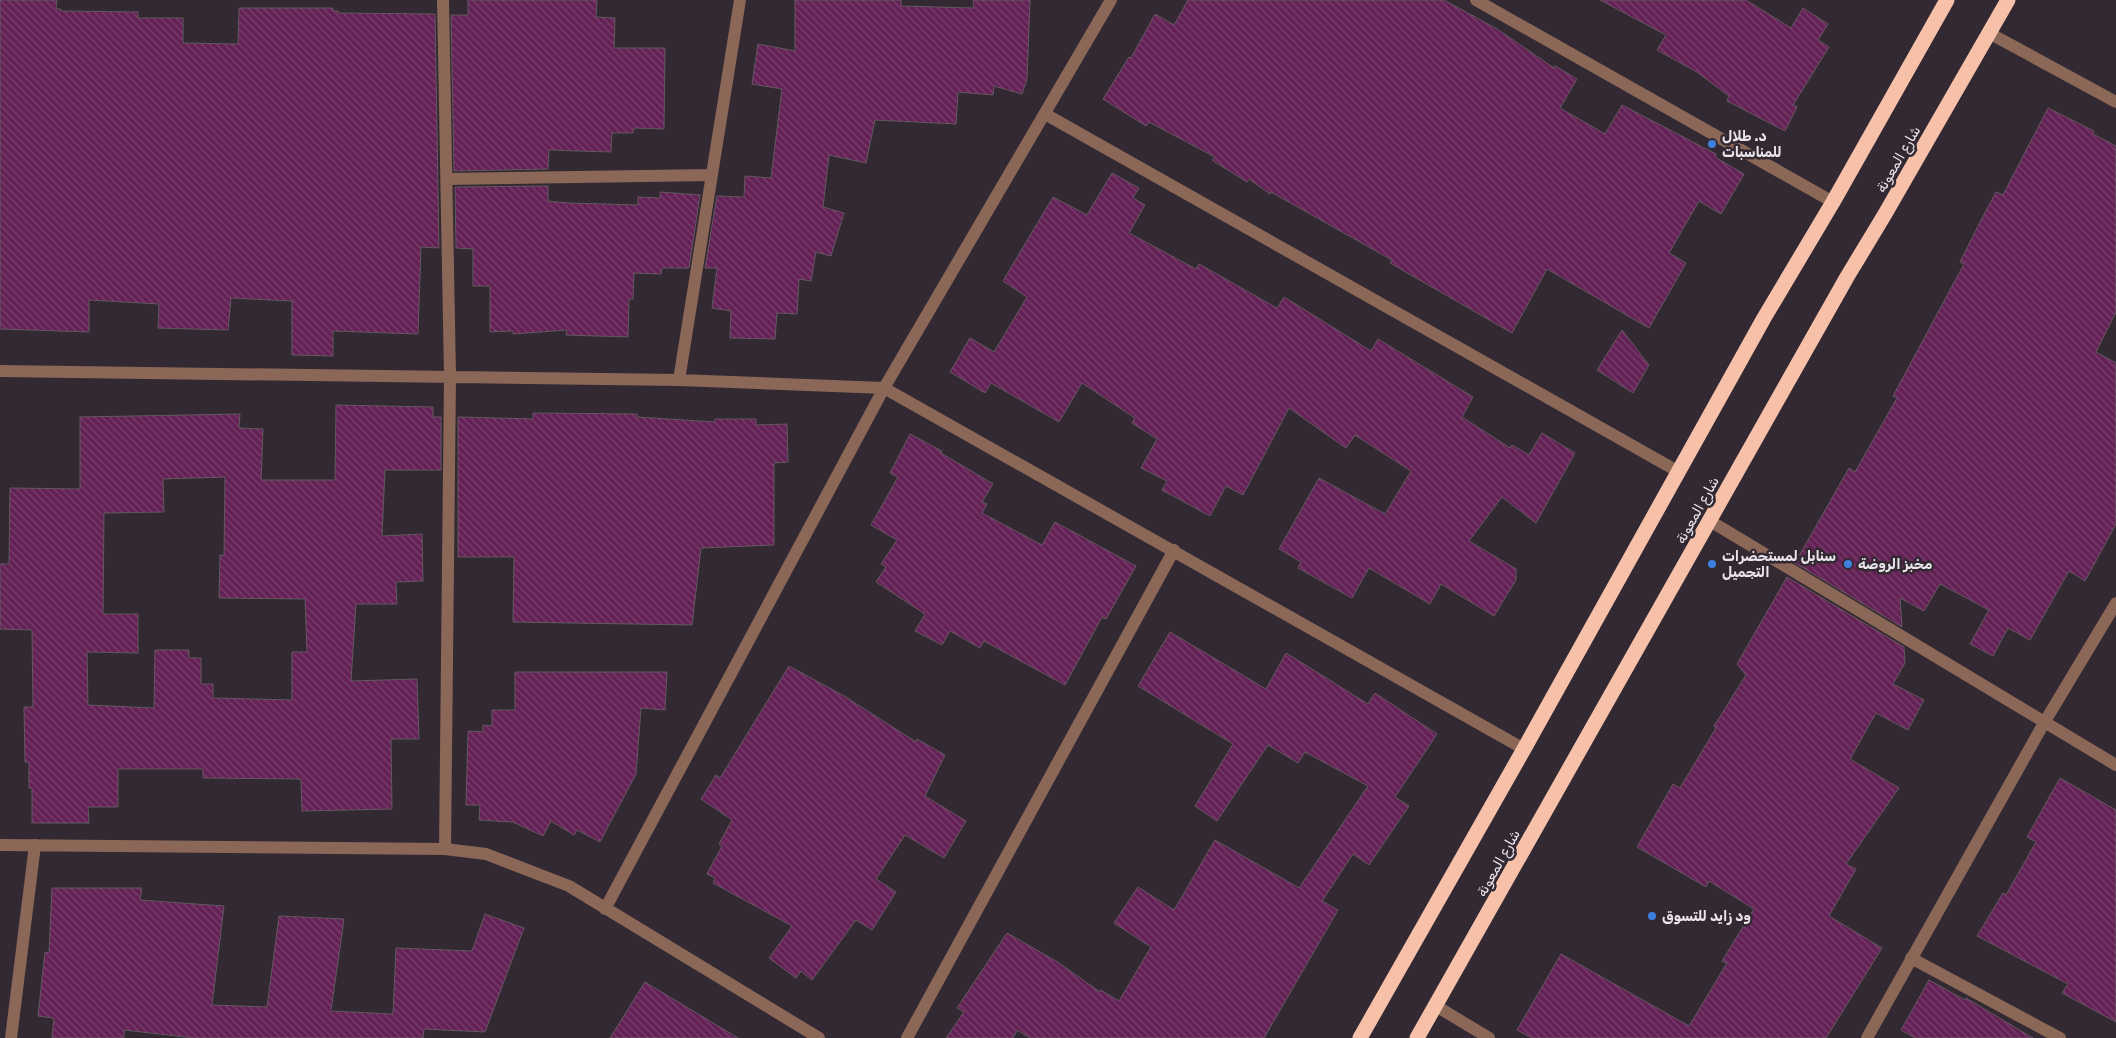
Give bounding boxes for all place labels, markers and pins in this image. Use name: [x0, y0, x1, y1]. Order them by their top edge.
place label: د. طلال للمناسبات: [1722, 128, 1782, 161]
marker: د. طلال للمناسبات: [1706, 138, 1718, 150]
place label: سنابل لمستحضرات التجميل: [1722, 548, 1836, 581]
place label: مخبز الروضة: [1858, 556, 1933, 573]
marker: سنابل لمستحضرات التجميل: [1706, 558, 1718, 570]
marker: مخبز الروضة: [1842, 558, 1854, 570]
place label: ود زايد للتسوق: [1662, 908, 1751, 925]
marker: ود زايد للتسوق: [1646, 910, 1658, 922]

